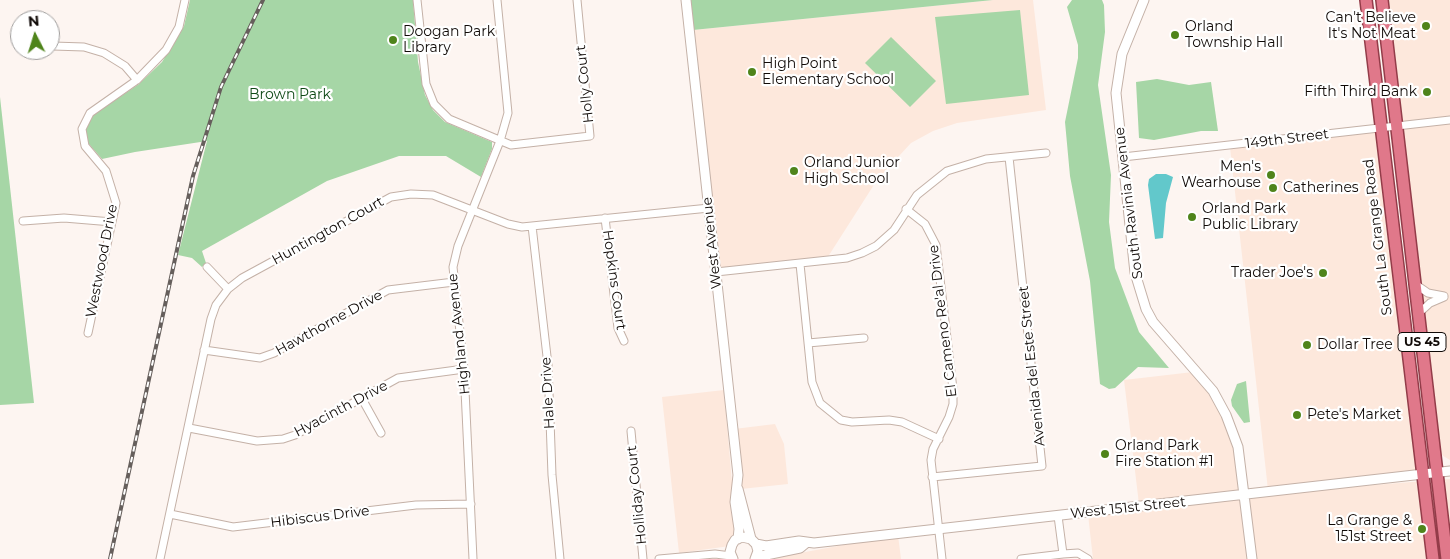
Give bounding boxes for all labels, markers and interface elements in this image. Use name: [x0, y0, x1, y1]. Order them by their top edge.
north arrow: [10, 10, 60, 60]
place label: Can't Believe It's Not Meat: [1326, 10, 1416, 42]
text: N: [27, 12, 40, 31]
place label: Orland Township Hall: [1185, 19, 1283, 52]
marker: Can't Believe It's Not Meat: [1420, 20, 1432, 32]
place label: Doogan Park Library: [403, 24, 495, 56]
marker: Orland Township Hall: [1169, 29, 1181, 41]
marker: Doogan Park Library: [387, 34, 399, 46]
street label: Holly Court: [573, 44, 597, 124]
place label: High Point Elementary School: [762, 56, 894, 88]
marker: High Point Elementary School: [746, 66, 758, 78]
place label: Fifth Third Bank: [1304, 84, 1417, 100]
marker: Fifth Third Bank: [1421, 86, 1433, 98]
park label: Brown Park: [249, 87, 331, 103]
street label: South Ravinia Avenue: [1111, 126, 1147, 280]
street label: 149th Street: [1244, 126, 1330, 152]
place label: Orland Junior High School: [804, 155, 900, 188]
street label: South La Grange Road: [1360, 158, 1396, 316]
place label: Men's Wearhouse: [1181, 159, 1261, 192]
marker: Orland Junior High School: [788, 165, 800, 177]
marker: Men's Wearhouse: [1265, 169, 1277, 181]
place label: Catherines: [1283, 180, 1359, 196]
marker: Catherines: [1267, 182, 1279, 194]
street label: Huntington Court: [269, 193, 387, 269]
street label: West Avenue: [699, 196, 725, 290]
place label: Orland Park Public Library: [1202, 201, 1298, 233]
street label: Westwood Drive: [83, 203, 121, 319]
marker: Orland Park Public Library: [1186, 211, 1198, 223]
street label: Hopkins Court: [599, 229, 629, 331]
street label: El Cameno Re'al Drive: [925, 244, 961, 398]
place label: Trader Joe's: [1231, 265, 1313, 281]
marker: Trader Joe's: [1317, 267, 1329, 279]
street label: Highland Avenue: [444, 273, 474, 395]
street label: Avenida del Este Street: [1015, 285, 1049, 447]
street label: Hawthorne Drive: [273, 287, 385, 359]
road number: US 45: [1398, 332, 1446, 352]
place label: Dollar Tree: [1317, 337, 1393, 353]
marker: Dollar Tree: [1301, 339, 1313, 351]
street label: Hale Drive: [538, 357, 558, 429]
street label: Hyacinth Drive: [291, 377, 391, 441]
place label: Pete's Market: [1307, 407, 1402, 423]
marker: Pete's Market: [1291, 409, 1303, 421]
place label: Orland Park Fire Station #1: [1115, 438, 1214, 471]
street label: Holliday Court: [623, 445, 651, 545]
marker: Orland Park Fire Station #1: [1099, 448, 1111, 460]
street label: West 151st Street: [1069, 494, 1187, 522]
street label: Hibiscus Drive: [269, 503, 371, 531]
place label: La Grange & 151st Street: [1327, 513, 1412, 546]
marker: La Grange & 151st Street: [1416, 523, 1428, 535]

